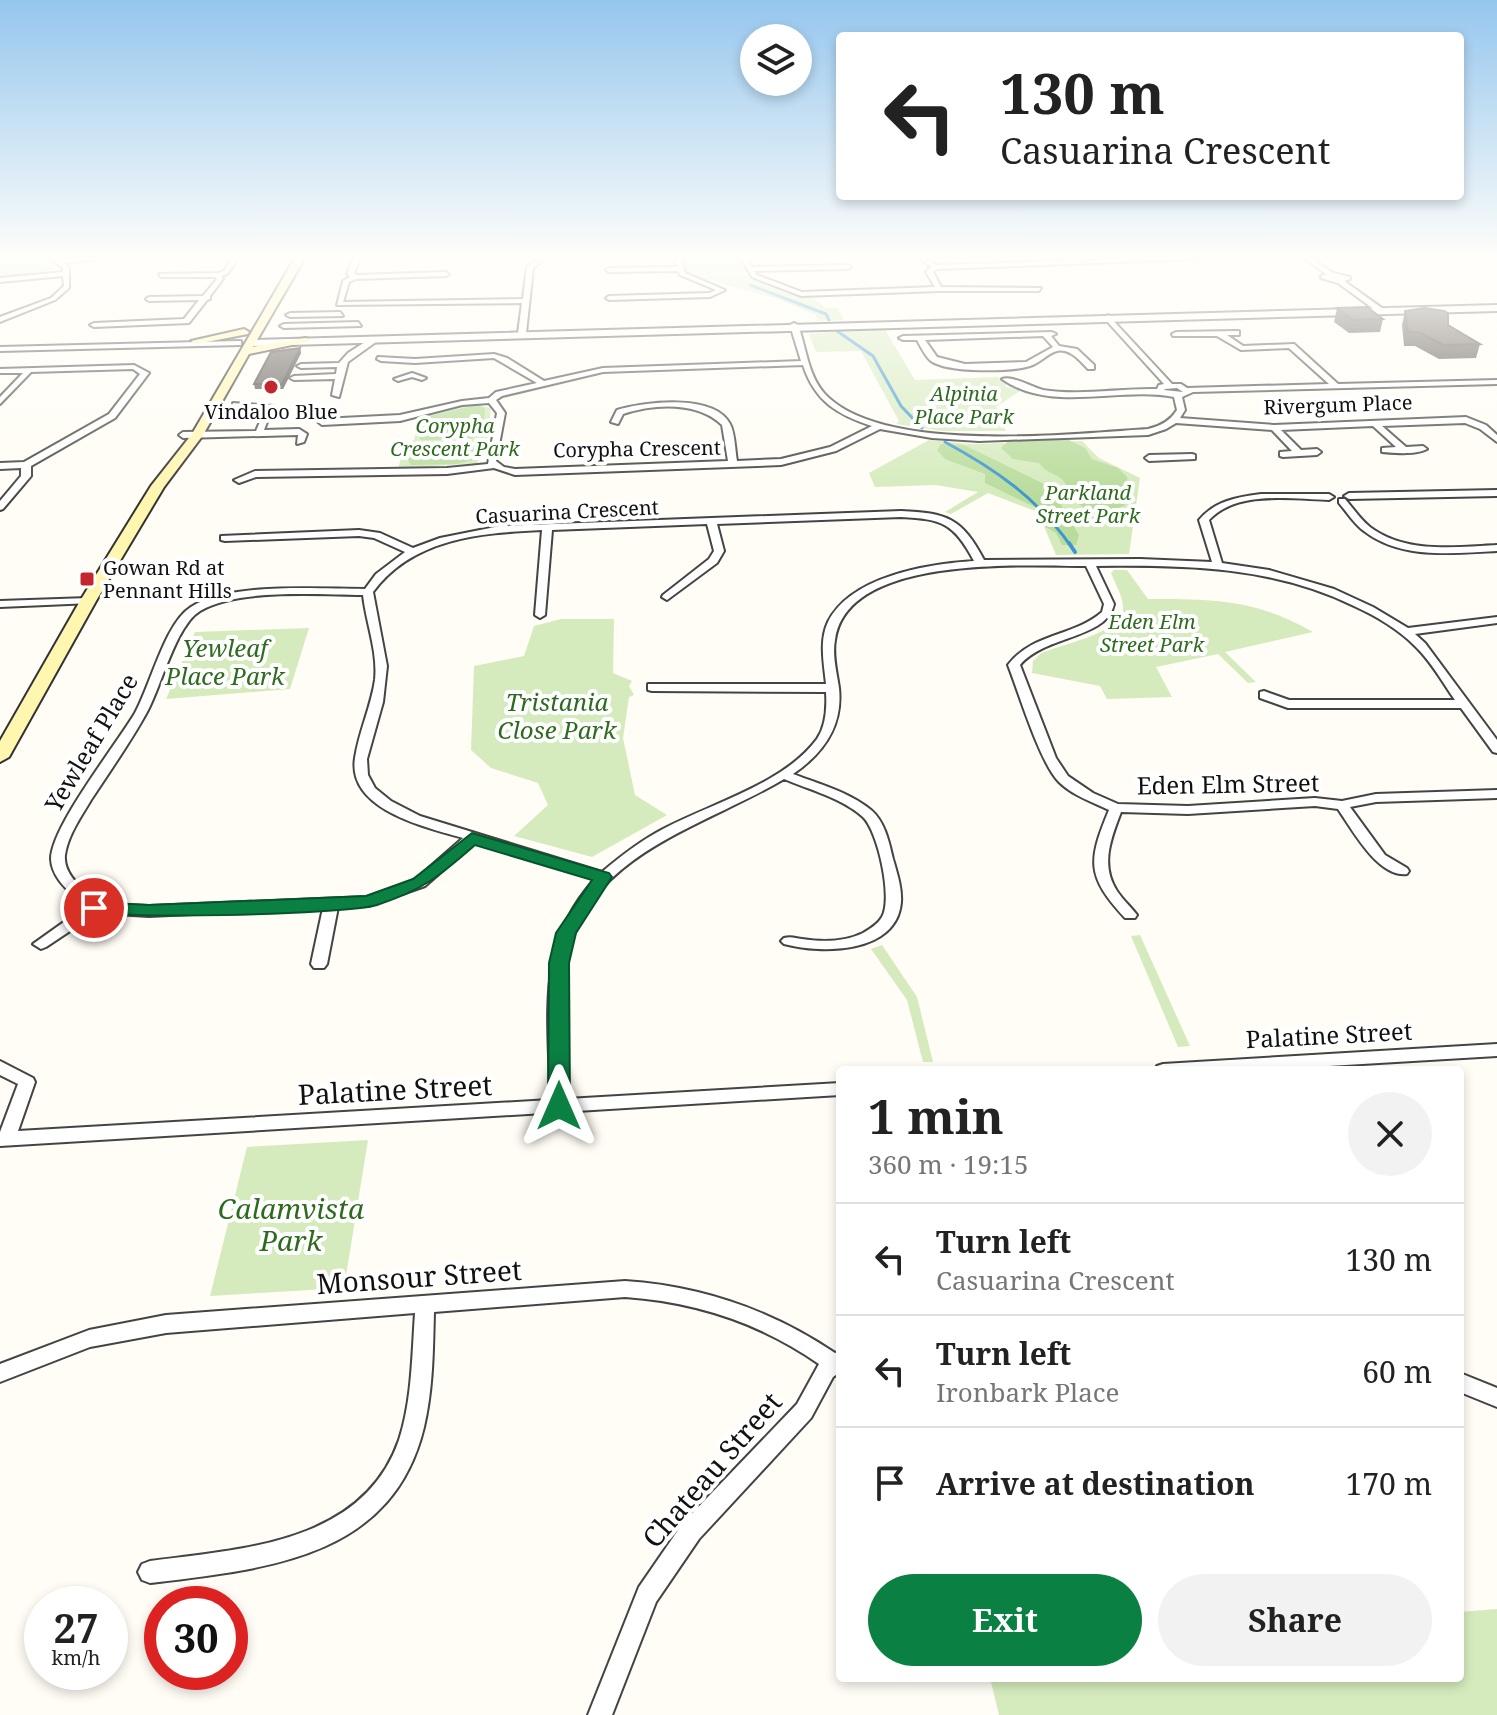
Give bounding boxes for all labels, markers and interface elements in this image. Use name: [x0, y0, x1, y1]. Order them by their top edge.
map controls: [740, 24, 812, 96]
button: layers: [740, 24, 812, 96]
text: 130 m: [1000, 54, 1165, 130]
icon: left: [868, 64, 972, 168]
text: Casuarina Crescent: [1000, 126, 1330, 175]
marker: Vindaloo Blue: [262, 378, 280, 396]
park label: Alpinia Place Park: [913, 380, 1014, 430]
street label: Rivergum Place: [1263, 388, 1413, 421]
place label: Vindaloo Blue: [204, 398, 338, 425]
park label: Corypha Crescent Park: [390, 412, 520, 462]
street label: Corypha Crescent: [553, 434, 721, 463]
park label: Parkland Street Park: [1036, 479, 1141, 529]
street label: Casuarina Crescent: [475, 493, 659, 530]
place label: Gowan Rd at Pennant Hills: [103, 554, 232, 604]
marker: Gowan Rd at Pennant Hills: [78, 570, 96, 588]
park label: Eden Elm Street Park: [1100, 608, 1205, 658]
park label: Yewleaf Place Park: [164, 631, 286, 692]
street label: Yewleaf Place: [36, 667, 145, 818]
park label: Tristania Close Park: [498, 685, 618, 746]
street label: Eden Elm Street: [1136, 765, 1319, 802]
pin: [60, 874, 128, 942]
icon: arrive: [72, 886, 116, 930]
street label: Palatine Street: [1245, 1014, 1413, 1055]
position arrow: [517, 1064, 601, 1148]
street label: Palatine Street: [297, 1065, 493, 1113]
text: 1 min: [868, 1083, 1004, 1148]
button: close: [1348, 1092, 1432, 1176]
text: 360 m · 19:15: [868, 1146, 1029, 1182]
park label: Calamvista Park: [218, 1189, 365, 1259]
text: Turn left: [936, 1221, 1071, 1262]
icon: left: [868, 1237, 912, 1281]
text: 130 m: [1346, 1239, 1432, 1280]
street label: Monsour Street: [315, 1250, 523, 1302]
text: Casuarina Crescent: [936, 1262, 1175, 1298]
text: Turn left: [936, 1333, 1071, 1374]
icon: left: [868, 1349, 912, 1393]
text: 60 m: [1362, 1351, 1432, 1392]
text: Ironbark Place: [936, 1374, 1119, 1410]
street label: Chateau Street: [633, 1383, 789, 1555]
icon: arrive: [868, 1461, 912, 1505]
text: Arrive at destination: [936, 1463, 1255, 1504]
text: 170 m: [1346, 1463, 1432, 1504]
button: Exit: [868, 1574, 1142, 1666]
button: Share: [1158, 1574, 1432, 1666]
speed limit sign: 30: [144, 1586, 248, 1690]
text: 27: [53, 1600, 99, 1655]
text: km/h: [51, 1644, 101, 1671]

